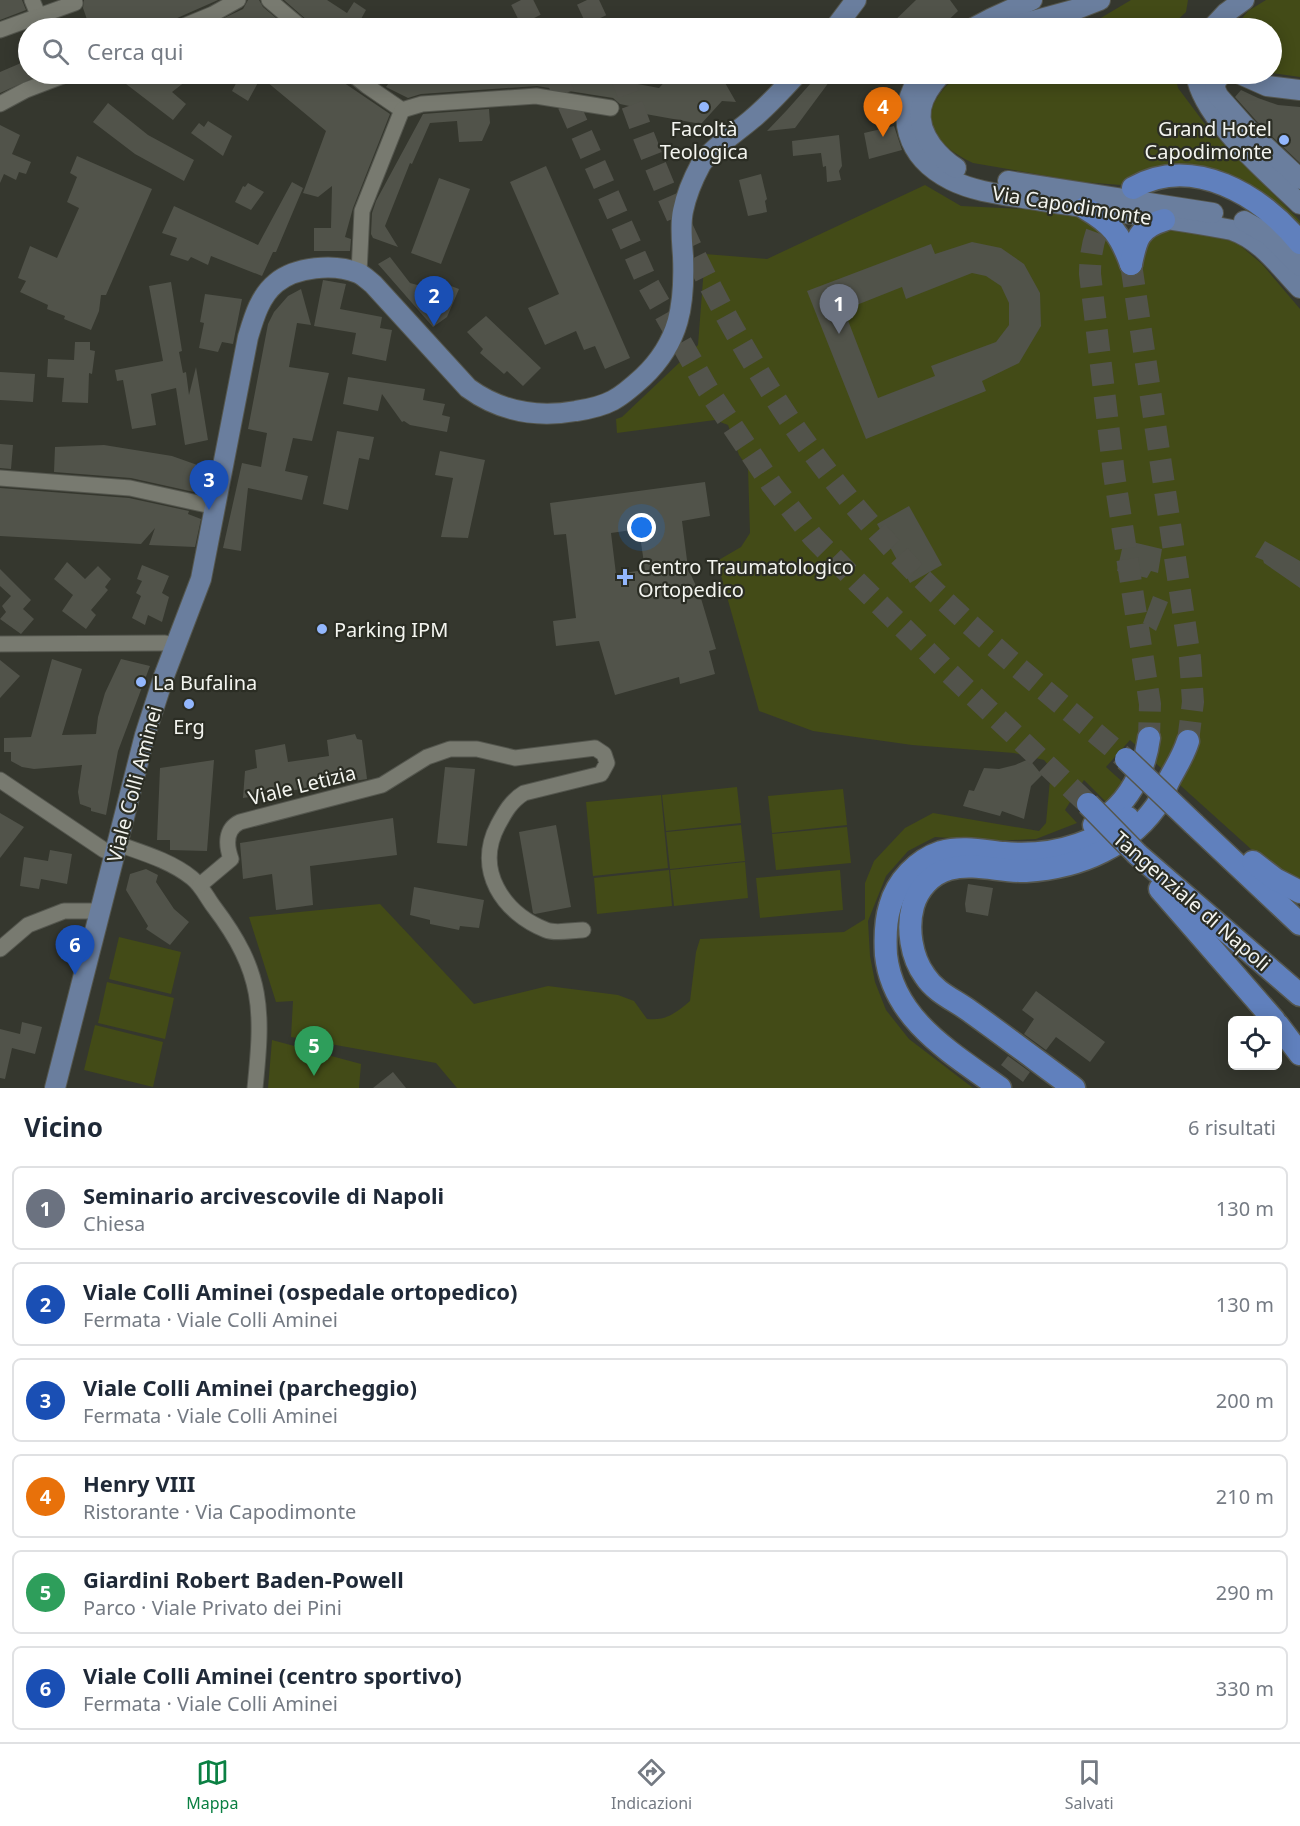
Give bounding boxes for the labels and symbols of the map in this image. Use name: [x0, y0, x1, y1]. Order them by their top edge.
pin: 4: [864, 88, 902, 137]
marker: Facoltà Teologica: [697, 100, 711, 114]
place label: Facoltà Teologica: [660, 115, 748, 165]
place label: Grand Hotel Capodimonte: [1145, 115, 1272, 165]
marker: Grand Hotel Capodimonte: [1277, 133, 1291, 147]
street label: Via Capodimonte: [990, 179, 1154, 231]
pin: 2: [414, 276, 454, 326]
pin: 1: [820, 284, 858, 334]
pin: 3: [190, 460, 228, 510]
your location: [627, 513, 656, 542]
place label: Centro Traumatologico Ortopedico: [638, 553, 854, 603]
marker: Centro Traumatologico Ortopedico: [616, 568, 634, 586]
place label: Parking IPM: [334, 616, 448, 643]
marker: Parking IPM: [315, 622, 329, 636]
place label: La Bufalina: [153, 669, 257, 696]
marker: La Bufalina: [134, 675, 148, 689]
marker: Erg: [182, 697, 196, 711]
street label: Viale Colli Aminei: [100, 703, 168, 865]
place label: Erg: [173, 713, 205, 740]
street label: Viale Letizia: [245, 759, 359, 811]
street label: Tangenziale di Napoli: [1108, 825, 1276, 977]
pin: 6: [56, 926, 94, 975]
pin: 5: [294, 1026, 334, 1076]

